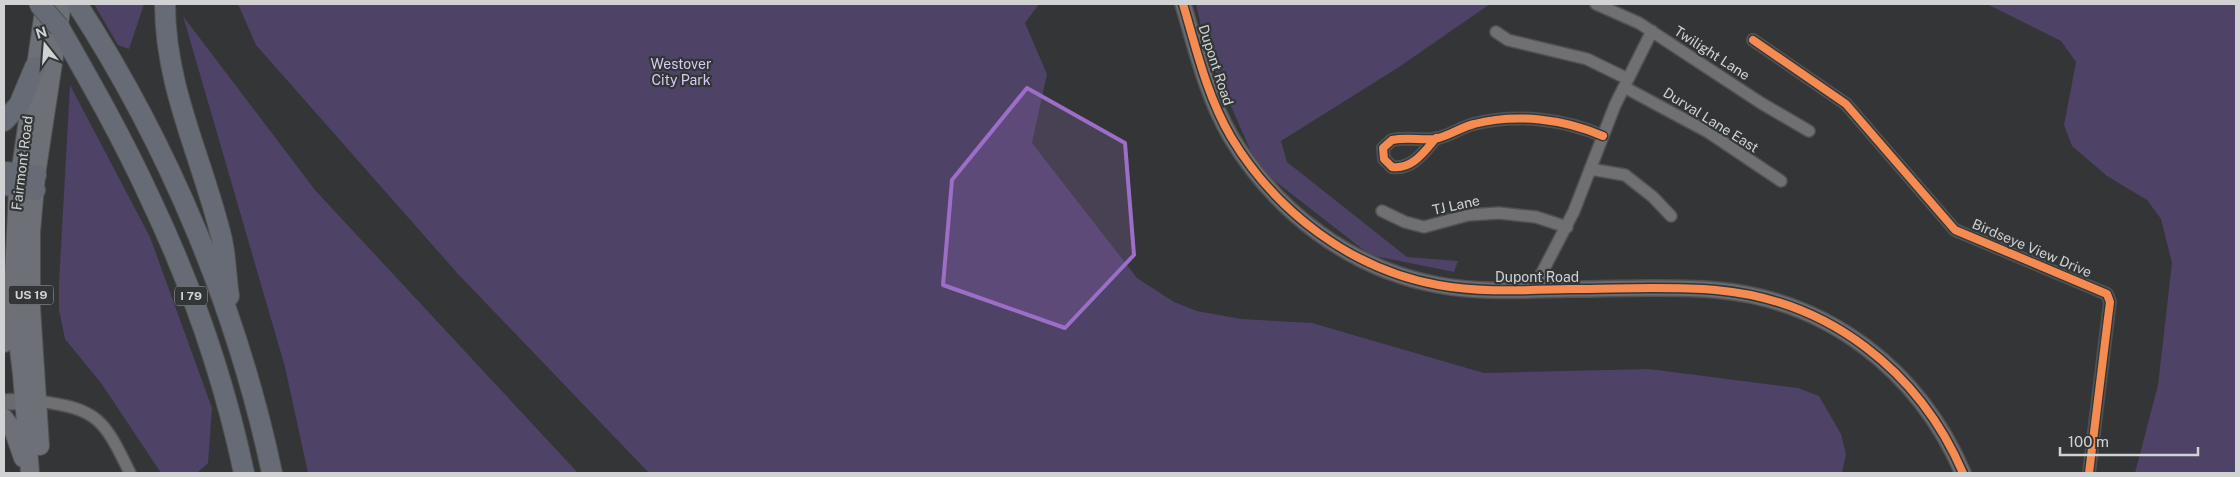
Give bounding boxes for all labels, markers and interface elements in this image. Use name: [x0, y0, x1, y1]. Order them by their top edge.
north arrow: [20, 20, 70, 70]
text: N: [34, 23, 49, 42]
street label: Dupont Road: [1195, 23, 1237, 107]
street label: Twilight Lane: [1671, 23, 1753, 83]
park label: Westover City Park: [651, 56, 711, 88]
street label: Durval Lane East: [1660, 84, 1762, 156]
street label: Fairmont Road: [8, 115, 36, 211]
street label: TJ Lane: [1431, 192, 1481, 218]
street label: Birdseye View Drive: [1970, 216, 2094, 280]
street label: Dupont Road: [1495, 269, 1579, 285]
road number: US 19: [8, 286, 54, 304]
road number: I 79: [175, 286, 207, 306]
scale bar: [2060, 424, 2198, 456]
text: 100 m: [2068, 433, 2109, 450]

